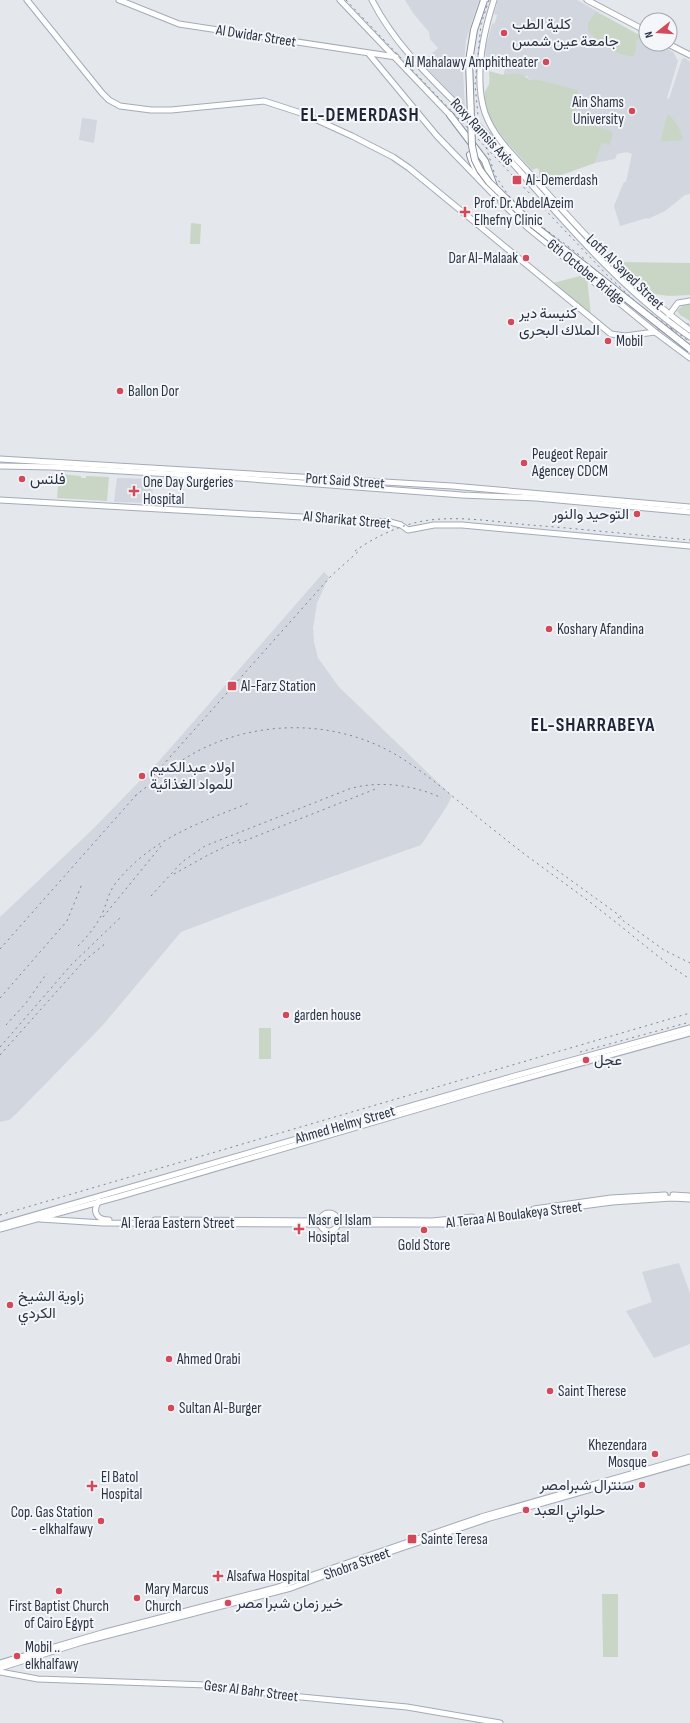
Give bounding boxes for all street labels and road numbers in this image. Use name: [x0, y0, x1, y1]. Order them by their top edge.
street label: Al Dwidar Street: [214, 20, 298, 52]
street label: Roxy Ramsis Axis: [446, 94, 518, 170]
street label: Lotfi Al Sayed Street: [582, 230, 668, 314]
street label: 6th October Bridge: [543, 235, 629, 309]
street label: Port Said Street: [305, 469, 386, 493]
street label: Al Sharikat Street: [302, 507, 392, 533]
street label: Ahmed Helmy Street: [292, 1102, 398, 1149]
street label: Al Teraa Al Boulakeya Street: [444, 1197, 584, 1233]
street label: Al Teraa Eastern Street: [120, 1214, 235, 1233]
street label: Shobra Street: [321, 1543, 393, 1585]
street label: Gesr Al Bahr Street: [203, 1676, 300, 1706]

